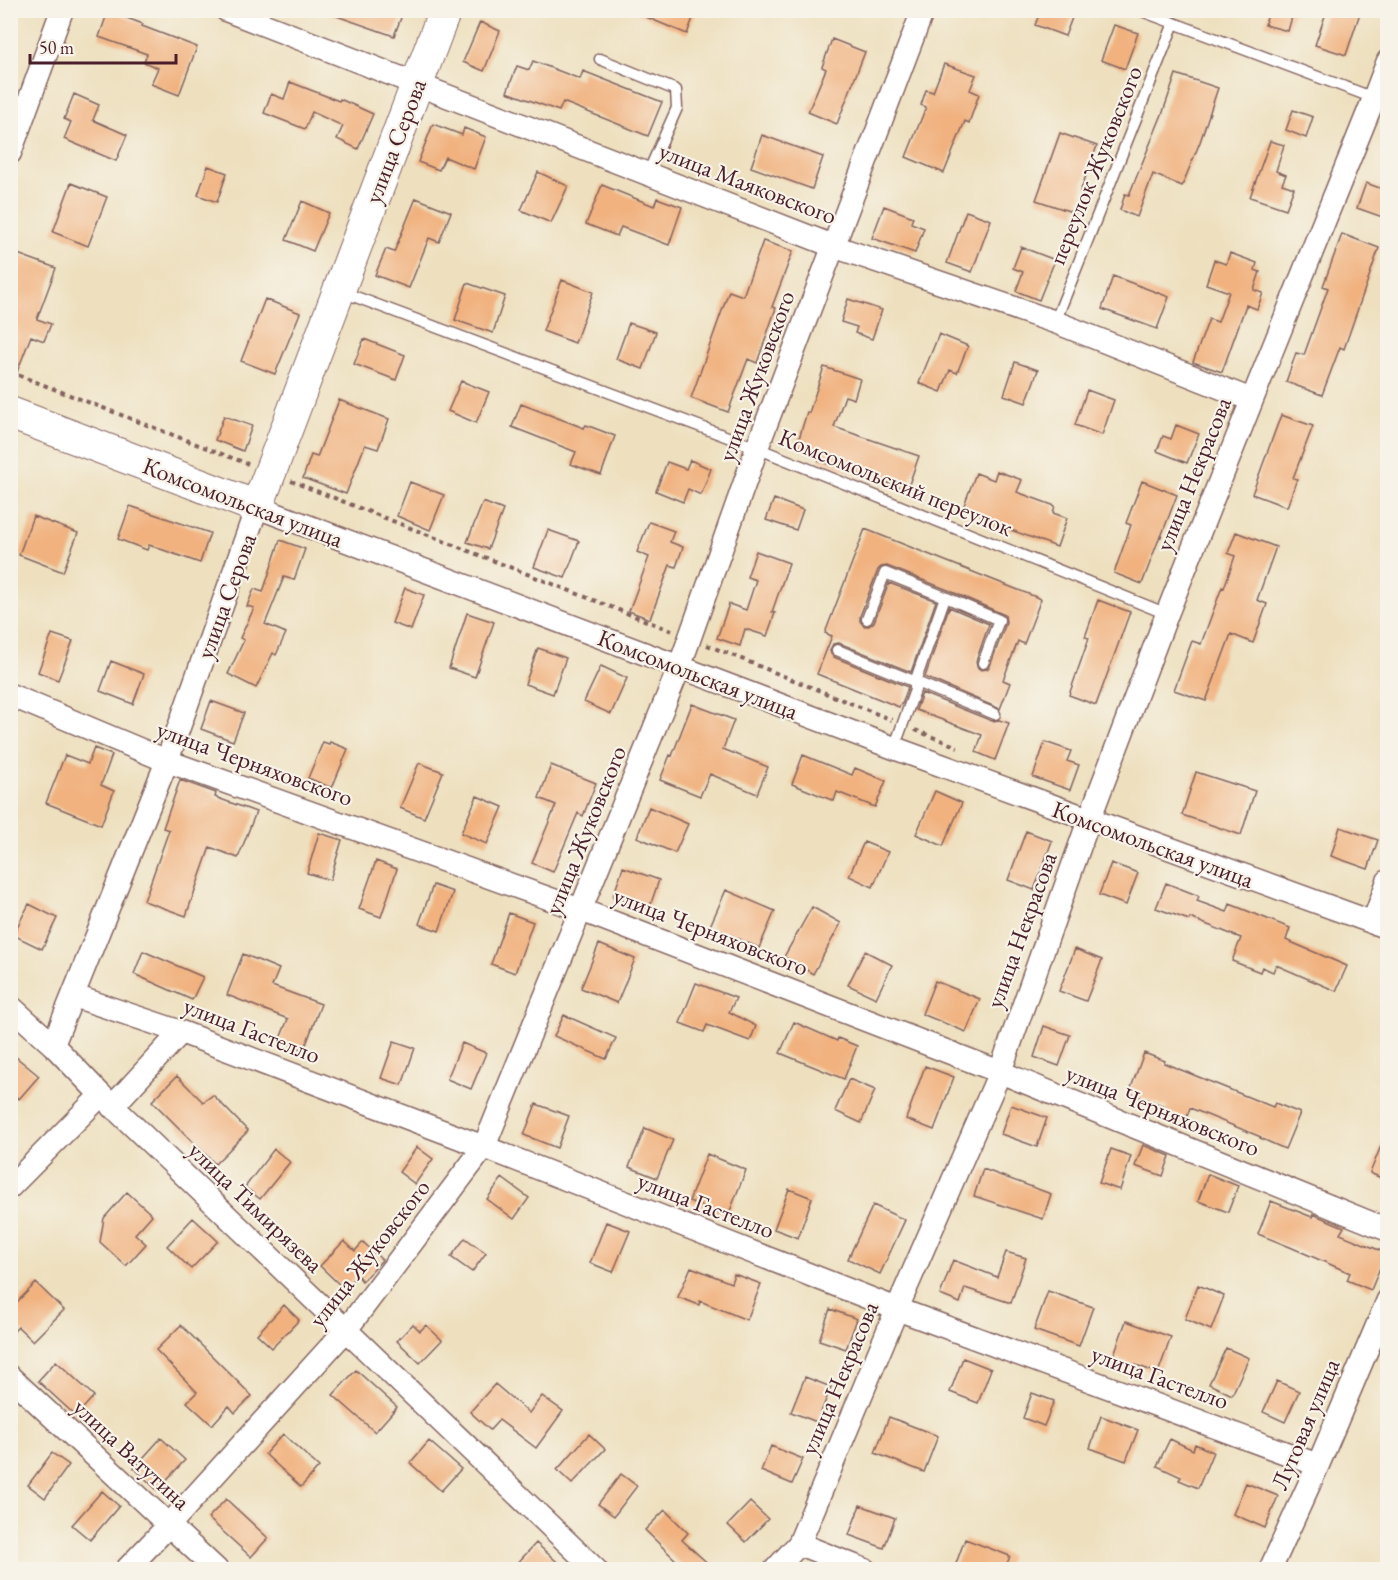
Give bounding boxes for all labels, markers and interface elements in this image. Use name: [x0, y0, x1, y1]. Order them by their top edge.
scale bar: [30, 27, 176, 65]
text: 50 m: [39, 36, 74, 59]
street label: переулок Жуковского: [1041, 61, 1149, 269]
street label: улица Серова: [357, 74, 433, 208]
street label: улица Маяковского: [655, 135, 841, 231]
street label: улица Жуковского: [711, 286, 801, 466]
street label: улица Некрасова: [1148, 392, 1238, 556]
street label: Комсомольский переулок: [774, 421, 1018, 543]
street label: Комсомольская улица: [138, 450, 348, 555]
street label: улица Серова: [189, 529, 263, 663]
street label: Комсомольская улица: [593, 622, 803, 727]
street label: улица Черняховского: [153, 713, 357, 813]
street label: улица Жуковского: [537, 741, 633, 919]
street label: Комсомольская улица: [1048, 793, 1258, 895]
street label: улица Некрасова: [978, 847, 1064, 1012]
street label: улица Черняховского: [609, 880, 813, 983]
street label: улица Гастелло: [179, 990, 325, 1070]
street label: улица Черняховского: [1061, 1057, 1265, 1163]
street label: улица Тимирязева: [182, 1135, 330, 1280]
street label: улица Гастелло: [633, 1165, 779, 1245]
street label: улица Жуковского: [301, 1173, 437, 1333]
street label: улица Некрасова: [793, 1296, 885, 1459]
street label: улица Гастелло: [1087, 1338, 1233, 1416]
street label: Луговая улица: [1264, 1353, 1347, 1494]
street label: улица Ватутина: [67, 1392, 198, 1517]

